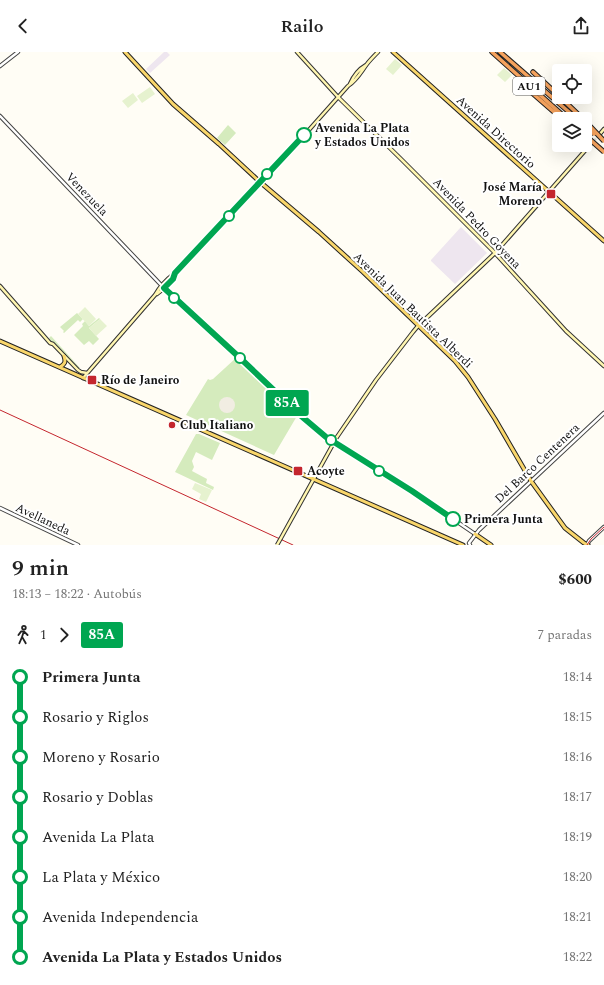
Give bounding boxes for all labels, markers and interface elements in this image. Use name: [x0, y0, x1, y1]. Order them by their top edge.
text: Railo: [280, 13, 324, 40]
icon: back: [12, 15, 34, 37]
icon: share: [570, 15, 592, 37]
map controls: [552, 64, 592, 152]
button: locate: [552, 64, 592, 104]
road number: AU1: [513, 77, 545, 95]
street label: Avenida Directorio: [452, 91, 540, 173]
button: layers: [552, 112, 592, 152]
place label: Avenida La Plata y Estados Unidos: [314, 119, 410, 152]
marker: Avenida La Plata y Estados Unidos: [296, 127, 312, 143]
street label: Venezuela: [61, 168, 113, 221]
unlabelled marker: [261, 168, 273, 180]
street label: Avenida Pedro Goyena: [428, 173, 525, 273]
place label: José María Moreno: [483, 178, 543, 211]
marker: José María Moreno: [545, 188, 557, 200]
unlabelled marker: [223, 210, 235, 222]
street label: Avenida Juan Bautista Alberdi: [348, 248, 477, 373]
unlabelled marker: [168, 292, 180, 304]
unlabelled marker: [234, 352, 246, 364]
place label: Río de Janeiro: [101, 371, 180, 390]
marker: Río de Janeiro: [86, 374, 98, 386]
line badge: 85A: [264, 390, 310, 416]
text: 85A: [274, 392, 300, 413]
place label: Club Italiano: [180, 416, 254, 435]
street label: Del Barco Centenera: [490, 419, 584, 508]
marker: Club Italiano: [167, 420, 177, 430]
unlabelled marker: [325, 434, 337, 446]
place label: Acoyte: [307, 462, 345, 481]
marker: Acoyte: [292, 465, 304, 477]
unlabelled marker: [373, 465, 385, 477]
street label: Avellaneda: [12, 499, 73, 540]
place label: Primera Junta: [464, 510, 544, 529]
marker: Primera Junta: [445, 511, 461, 527]
text: 9 min: [12, 552, 69, 585]
text: $600: [558, 568, 592, 591]
text: 18:13 – 18:22 · Autobús: [12, 584, 142, 604]
icon: walk: [12, 624, 34, 646]
icon: forward: [53, 624, 75, 646]
text: 85A: [89, 624, 115, 645]
text: 1: [40, 625, 47, 645]
text: 7 paradas: [538, 625, 592, 645]
text: Primera Junta: [42, 666, 140, 689]
text: 18:14: [563, 667, 592, 687]
text: Rosario y Riglos: [42, 706, 149, 729]
text: 18:15: [563, 707, 592, 727]
text: Moreno y Rosario: [42, 746, 160, 769]
text: 18:16: [563, 747, 592, 767]
text: Rosario y Doblas: [42, 786, 154, 809]
text: 18:17: [563, 787, 592, 807]
text: Avenida La Plata: [42, 826, 154, 849]
text: 18:19: [563, 827, 592, 847]
text: La Plata y México: [42, 866, 160, 889]
text: 18:20: [563, 867, 592, 887]
text: Avenida Independencia: [42, 906, 198, 929]
text: 18:21: [563, 907, 592, 927]
text: Avenida La Plata y Estados Unidos: [42, 946, 282, 969]
text: 18:22: [563, 947, 592, 967]

